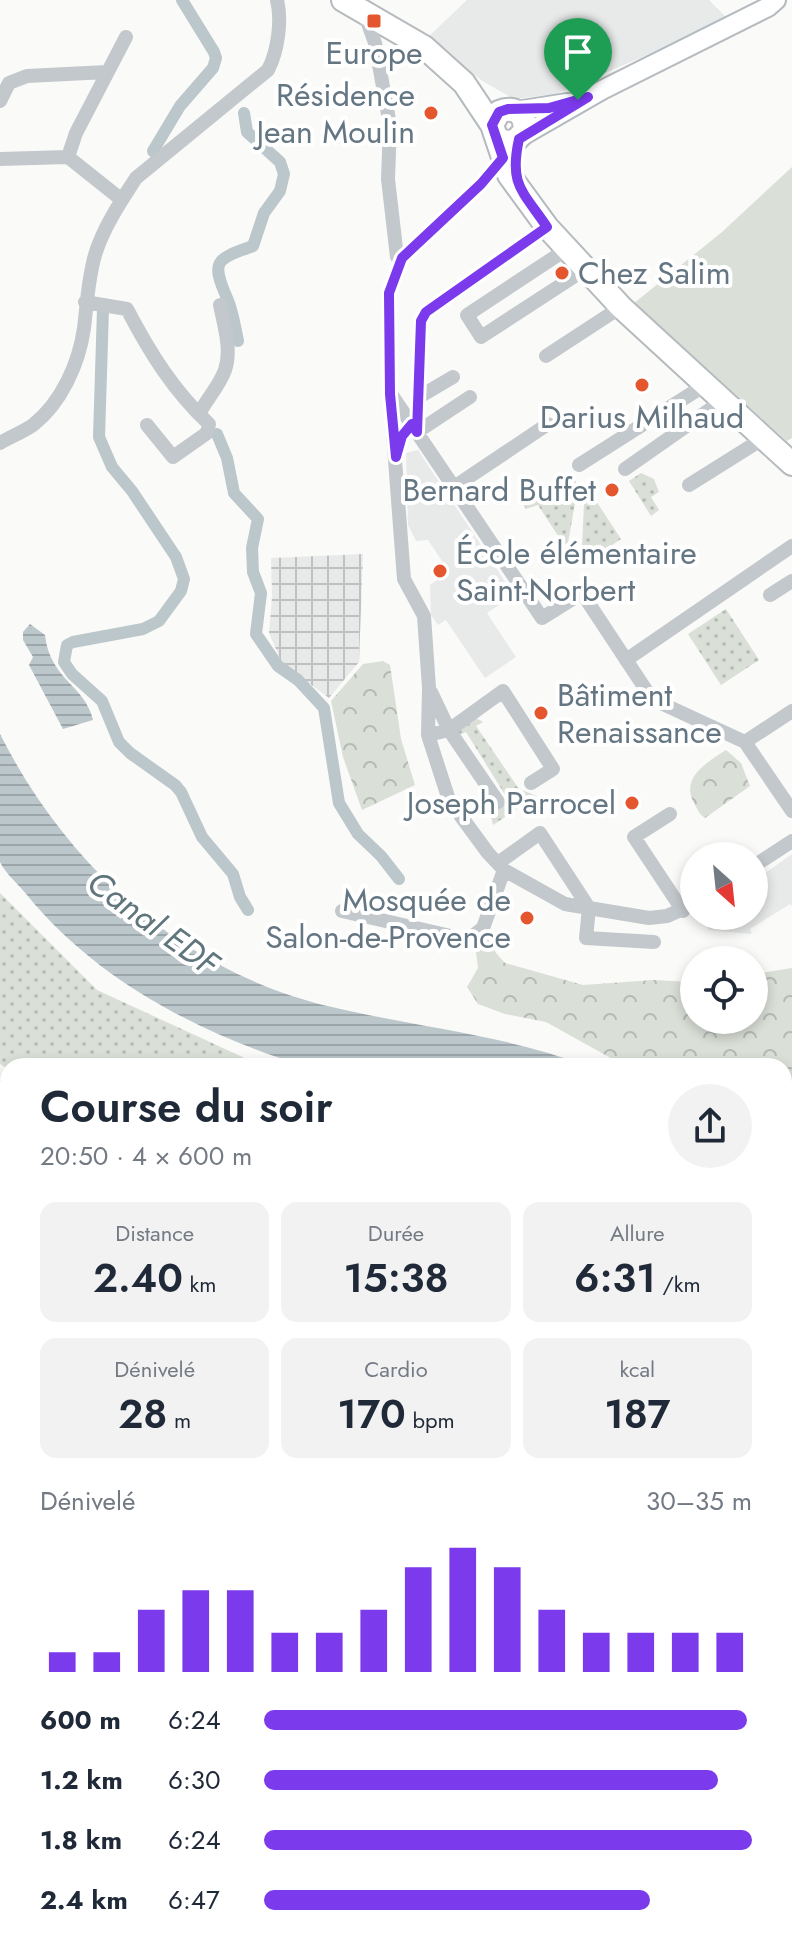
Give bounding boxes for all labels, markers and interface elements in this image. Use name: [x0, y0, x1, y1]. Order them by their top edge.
marker: Europe: [365, 12, 383, 30]
pin: [544, 18, 612, 100]
place label: Europe: [325, 30, 423, 76]
icon: arrive: [556, 30, 600, 74]
place label: Résidence Jean Moulin: [252, 72, 415, 155]
marker: Résidence Jean Moulin: [422, 104, 440, 122]
place label: Chez Salim: [578, 250, 731, 296]
marker: Chez Salim: [553, 264, 571, 282]
marker: Darius Milhaud: [633, 376, 651, 394]
place label: Darius Milhaud: [540, 394, 744, 440]
place label: Bernard Buffet: [403, 467, 596, 513]
marker: Bernard Buffet: [603, 481, 621, 499]
place label: École élémentaire Saint-Norbert: [456, 530, 697, 613]
marker: École élémentaire Saint-Norbert: [431, 562, 449, 580]
place label: Bâtiment Renaissance: [557, 672, 722, 755]
marker: Bâtiment Renaissance: [532, 704, 550, 722]
place label: Joseph Parrocel: [403, 780, 616, 826]
marker: Joseph Parrocel: [623, 794, 641, 812]
north arrow: [680, 842, 768, 930]
map controls: [680, 842, 768, 1034]
water label: Canal EDF: [77, 858, 230, 989]
place label: Mosquée de Salon-de-Provence: [265, 877, 511, 960]
marker: Mosquée de Salon-de-Provence: [518, 909, 536, 927]
button: locate: [680, 946, 768, 1034]
text: Course du soir: [40, 1075, 333, 1139]
button: share: [668, 1084, 752, 1168]
text: 20:50 · 4 × 600 m: [40, 1137, 252, 1175]
text: Distance: [115, 1217, 194, 1249]
text: Durée: [368, 1217, 424, 1249]
text: Allure: [610, 1217, 665, 1249]
text: 2.40: [93, 1249, 183, 1307]
text: 15:38: [343, 1249, 448, 1307]
text: 6:31: [574, 1249, 656, 1307]
text: km: [183, 1268, 216, 1300]
text: /km: [656, 1268, 701, 1300]
text: Dénivelé: [114, 1353, 195, 1385]
text: Cardio: [364, 1353, 428, 1385]
text: kcal: [620, 1353, 655, 1385]
text: 28: [118, 1385, 167, 1443]
text: 170: [337, 1385, 406, 1443]
text: 187: [604, 1385, 670, 1443]
text: m: [167, 1404, 191, 1436]
text: bpm: [406, 1404, 455, 1436]
text: Dénivelé: [40, 1482, 135, 1520]
text: 30–35 m: [646, 1482, 752, 1520]
text: 600 m: [40, 1701, 121, 1739]
text: 6:24: [168, 1701, 221, 1739]
text: 1.2 km: [40, 1761, 123, 1799]
text: 6:30: [168, 1761, 221, 1799]
text: 1.8 km: [40, 1821, 122, 1859]
text: 6:24: [168, 1821, 221, 1859]
text: 2.4 km: [40, 1881, 128, 1919]
text: 6:47: [168, 1881, 220, 1919]

